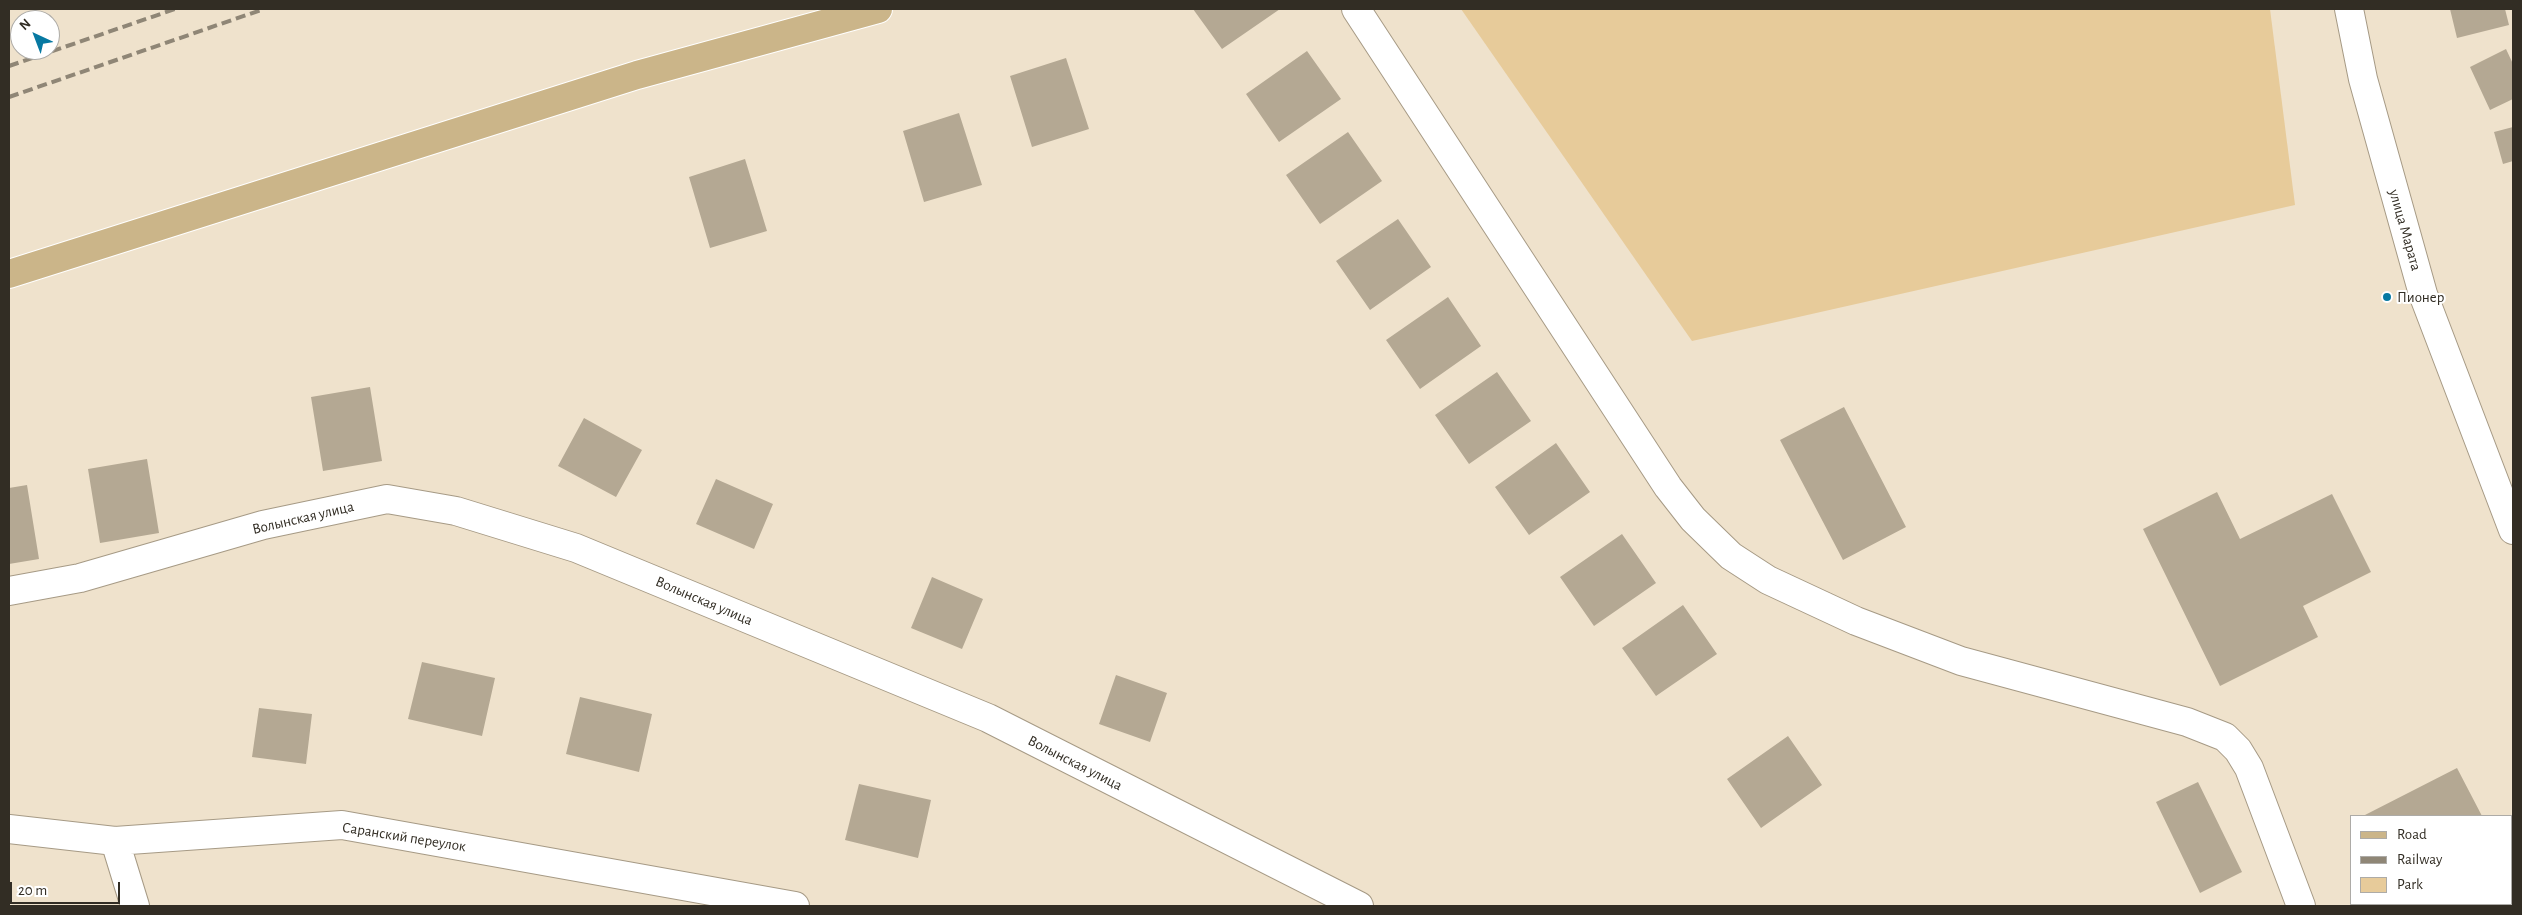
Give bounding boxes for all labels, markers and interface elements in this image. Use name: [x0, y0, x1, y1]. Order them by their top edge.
north arrow: [10, 10, 60, 60]
text: N: [17, 16, 34, 33]
street label: улица Марата: [2385, 187, 2425, 273]
place label: Пионер: [2397, 288, 2444, 306]
marker: Пионер: [2381, 291, 2393, 303]
street label: Волынская улица: [250, 498, 356, 538]
street label: Волынская улица: [653, 572, 755, 630]
street label: Волынская улица: [1025, 731, 1125, 795]
legend: [2350, 815, 2512, 905]
street label: Саранский переулок: [341, 818, 467, 856]
text: Road: [2397, 827, 2427, 842]
text: Railway: [2397, 852, 2442, 867]
scale bar: [12, 872, 122, 904]
text: Park: [2397, 877, 2423, 892]
text: 20 m: [18, 883, 47, 898]

